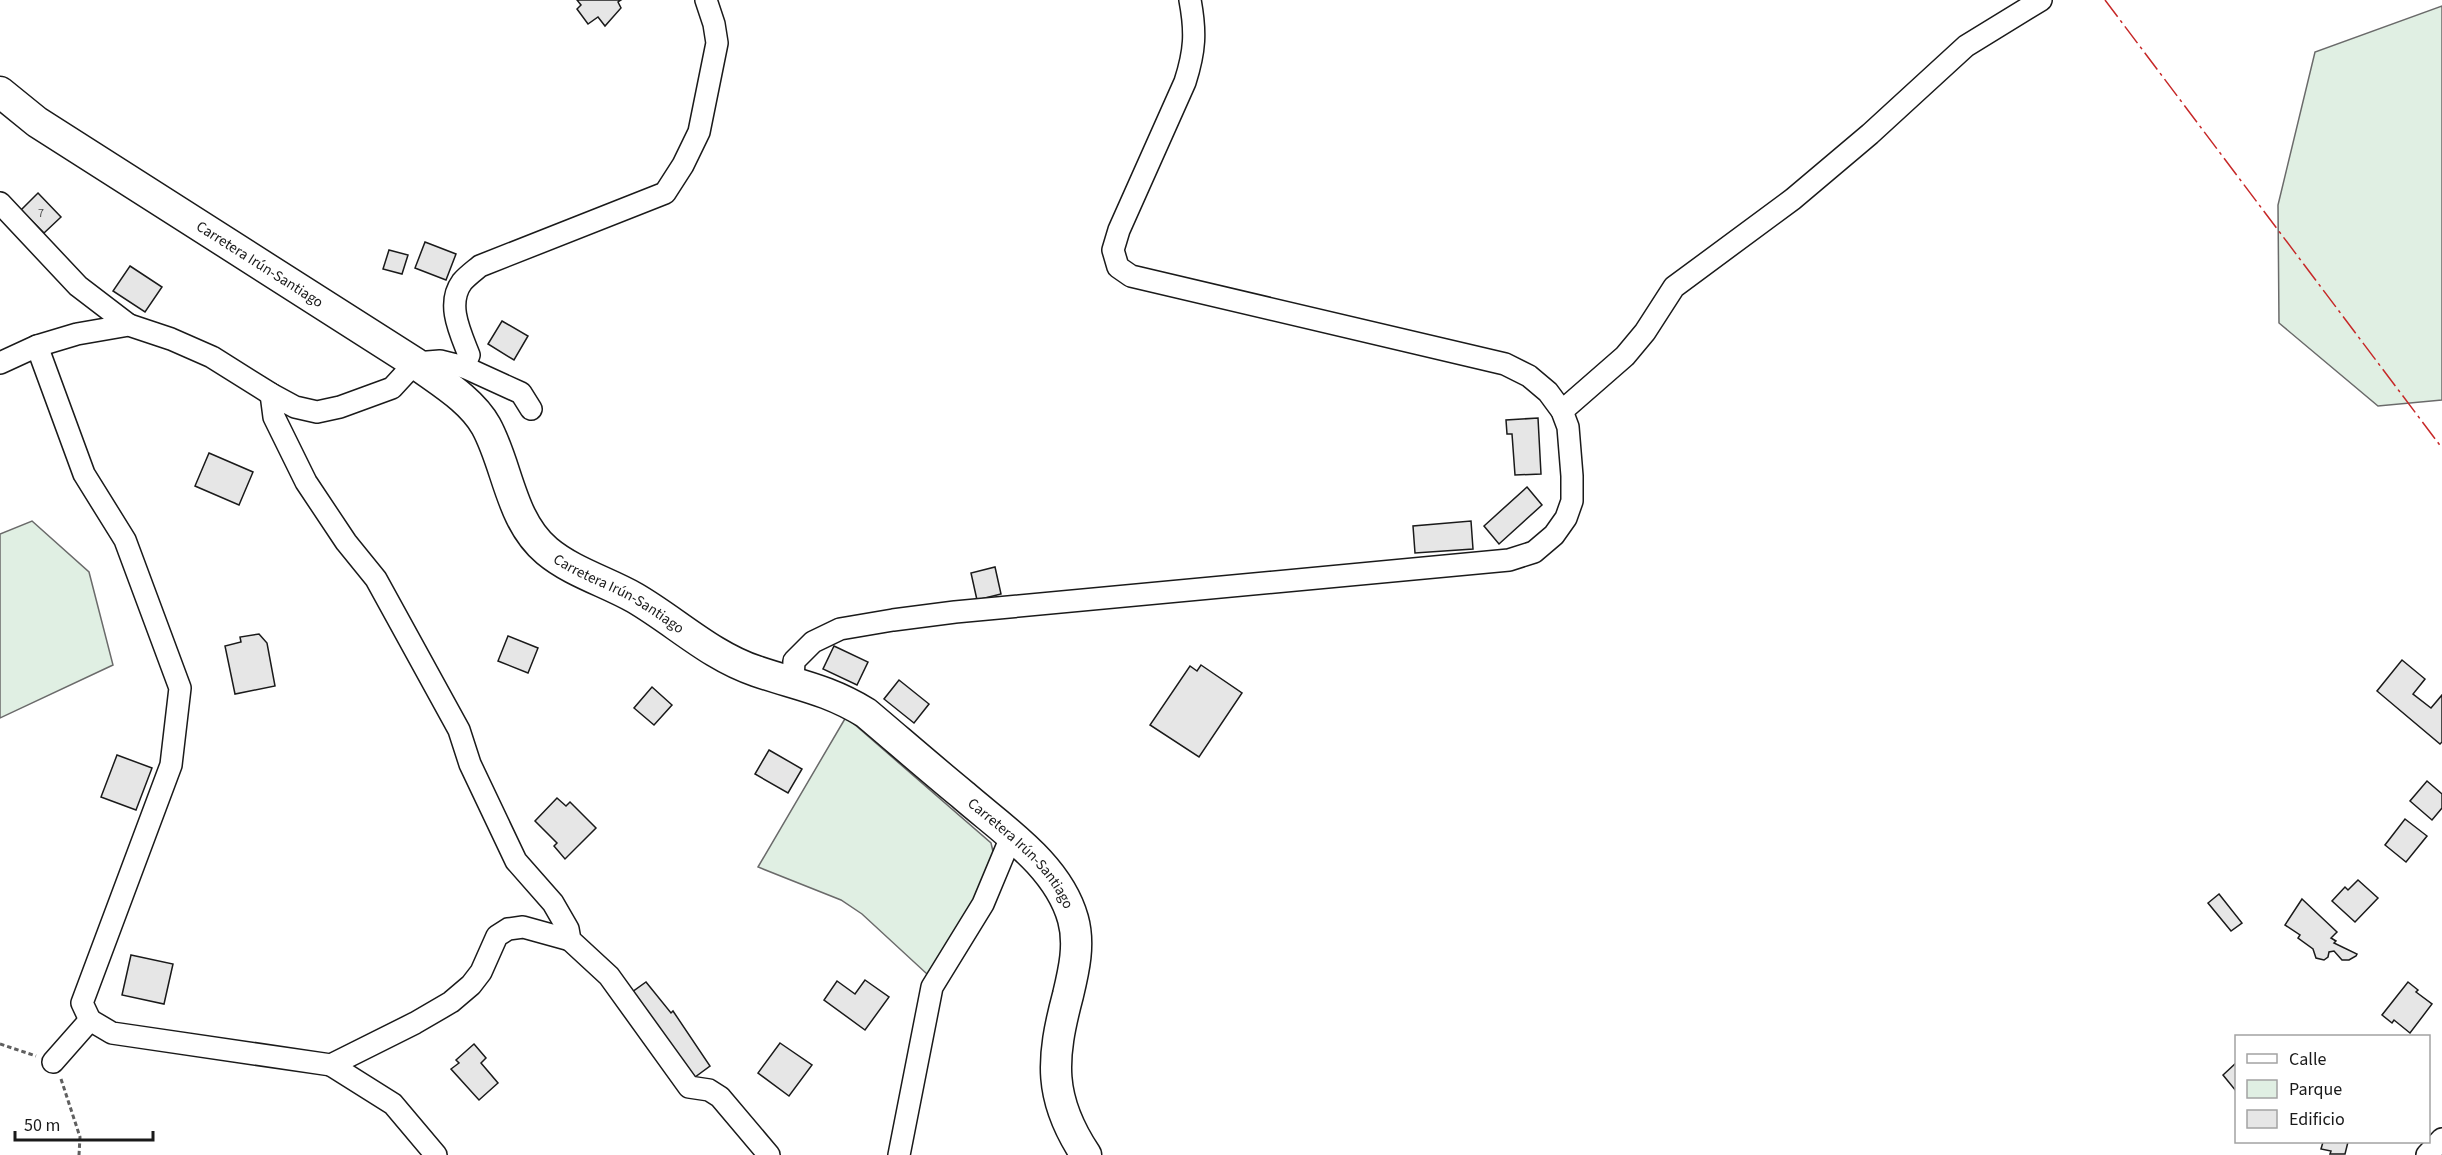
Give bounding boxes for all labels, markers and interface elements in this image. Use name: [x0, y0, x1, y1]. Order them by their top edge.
house number: 7: [38, 205, 44, 222]
street label: Carretera Irún-Santiago: [192, 216, 327, 313]
street label: Carretera Irún-Santiago: [549, 549, 688, 639]
street label: Carretera Irún-Santiago: [963, 793, 1078, 912]
legend: [2235, 1035, 2430, 1143]
text: Calle: [2289, 1047, 2327, 1072]
text: Parque: [2289, 1077, 2342, 1102]
scale bar: [15, 1104, 153, 1142]
text: Edificio: [2289, 1107, 2345, 1132]
text: 50 m: [24, 1113, 60, 1138]

